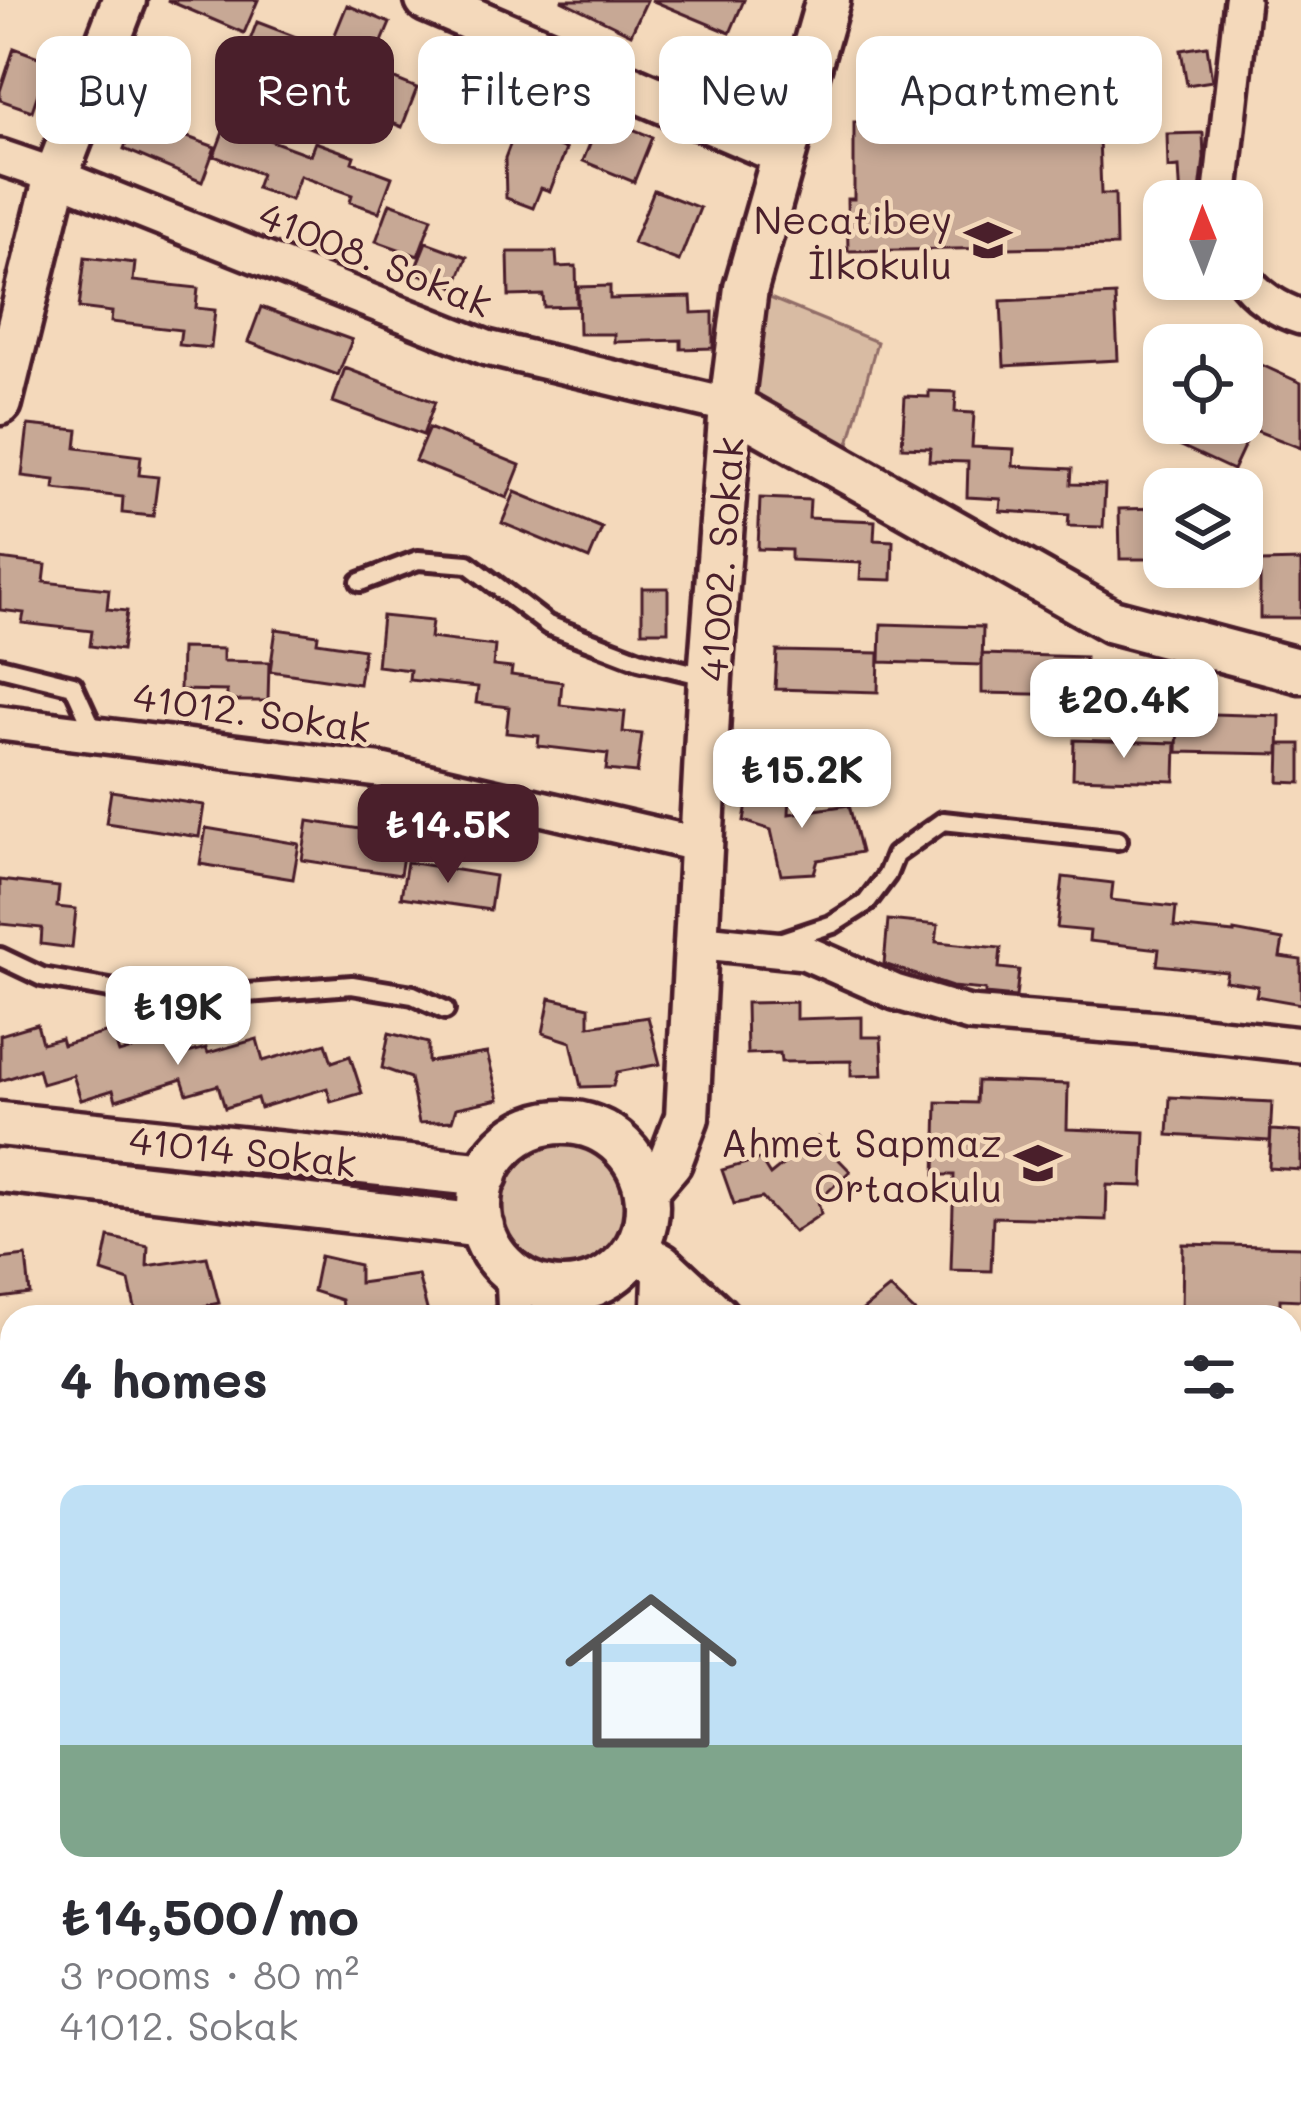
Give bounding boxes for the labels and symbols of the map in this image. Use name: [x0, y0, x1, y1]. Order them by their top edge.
north arrow: [1143, 180, 1263, 300]
street label: 41008. Sokak: [252, 188, 500, 328]
place label: Necatibey İlkokulu: [753, 193, 952, 289]
school or university icon: Necatibey İlkokulu: [963, 215, 1013, 265]
street label: 41002. Sokak: [686, 435, 754, 683]
pin: ₺20.4K: [1026, 659, 1222, 761]
street label: 41012. Sokak: [130, 669, 374, 753]
pin: ₺15.2K: [704, 729, 900, 831]
pin: ₺14.5K: [350, 784, 546, 886]
pin: ₺19K: [107, 966, 249, 1068]
street label: 41014 Sokak: [127, 1113, 359, 1187]
place label: Ahmet Sapmaz Ortaokulu: [721, 1116, 1002, 1212]
school or university icon: Ahmet Sapmaz Ortaokulu: [1013, 1138, 1063, 1188]

